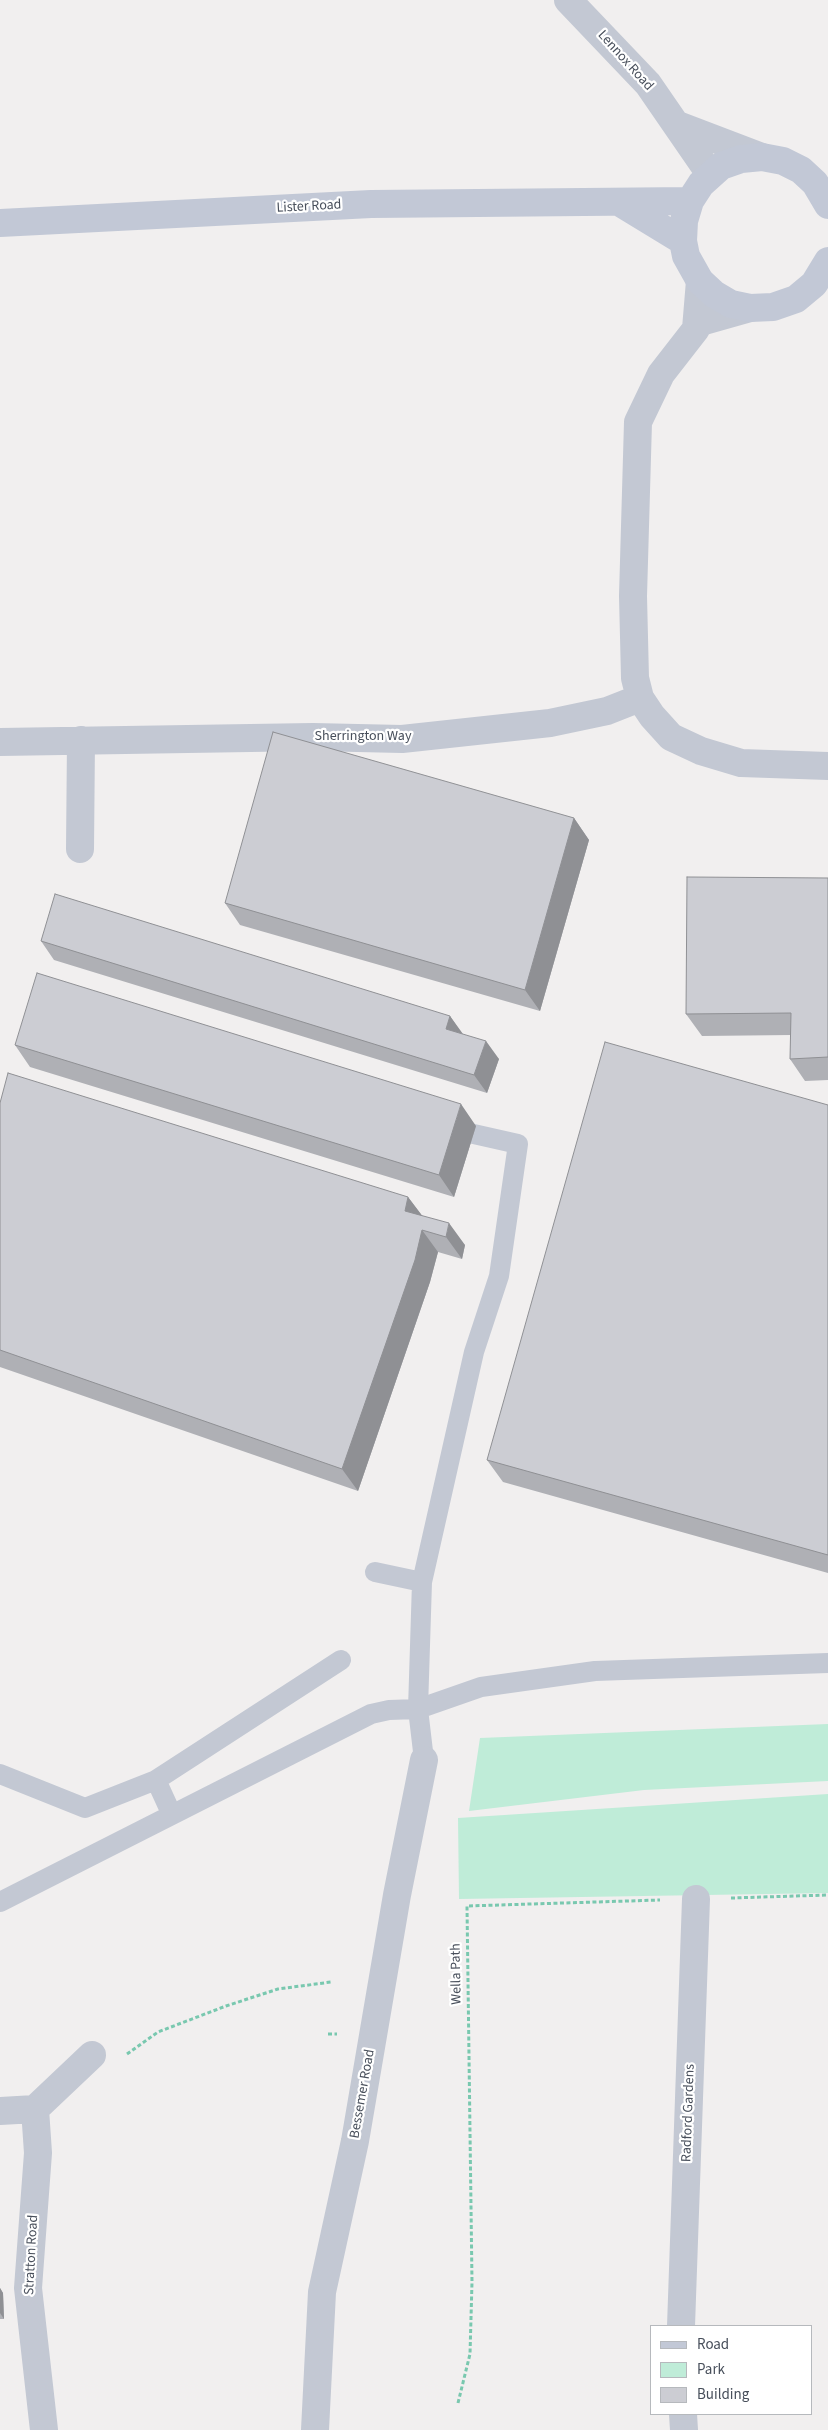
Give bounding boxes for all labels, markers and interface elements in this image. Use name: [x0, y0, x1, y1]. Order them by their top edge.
street label: Lennox Road: [594, 27, 656, 95]
street label: Lister Road: [276, 197, 342, 217]
street label: Sherrington Way: [315, 729, 411, 745]
street label: Wella Path: [448, 1943, 466, 2005]
street label: Bessemer Road: [347, 2048, 379, 2140]
street label: Radford Gardens: [679, 2064, 699, 2162]
street label: Stratton Road: [22, 2214, 42, 2296]
legend: [650, 2325, 813, 2415]
text: Road: [697, 2334, 729, 2355]
text: Park: [697, 2359, 725, 2380]
text: Building: [697, 2384, 749, 2405]

